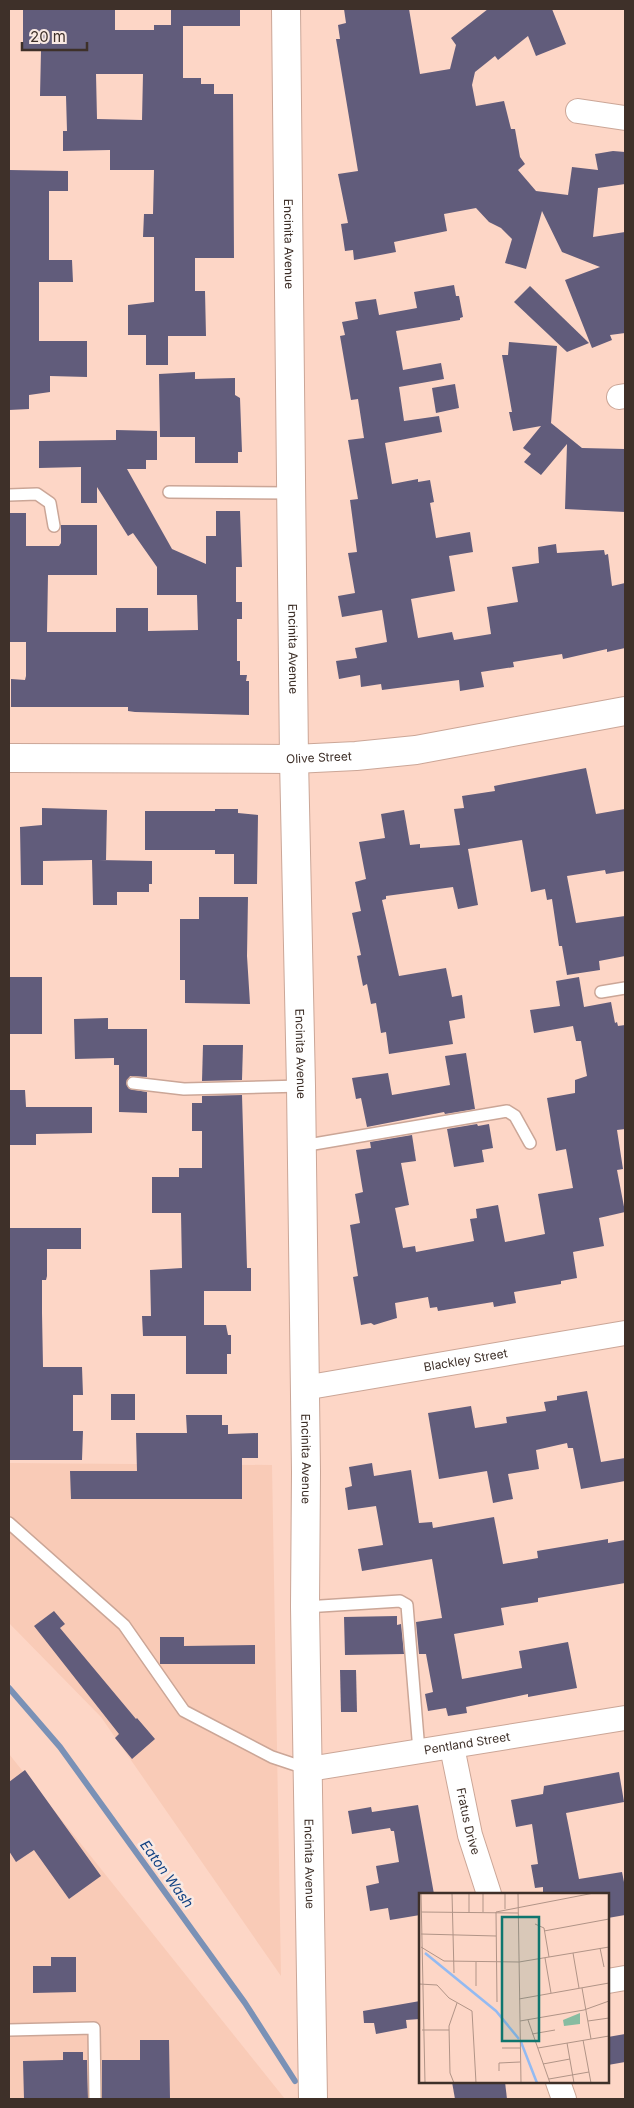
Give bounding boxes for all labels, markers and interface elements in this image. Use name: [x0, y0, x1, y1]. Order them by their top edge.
scale bar: [22, 20, 88, 52]
text: 20 m: [30, 27, 66, 46]
street label: Encinita Avenue: [281, 199, 297, 289]
street label: Encinita Avenue: [285, 604, 301, 694]
street label: Olive Street: [286, 748, 352, 766]
street label: Encinita Avenue: [292, 1009, 309, 1099]
street label: Blackley Street: [423, 1345, 509, 1374]
street label: Encinita Avenue: [298, 1414, 314, 1504]
street label: Pentland Street: [423, 1729, 511, 1757]
street label: Fratus Drive: [453, 1786, 484, 1857]
street label: Encinita Avenue: [301, 1819, 318, 1909]
water label: Eaton Wash: [137, 1837, 198, 1911]
inset map: [419, 1893, 609, 2083]

